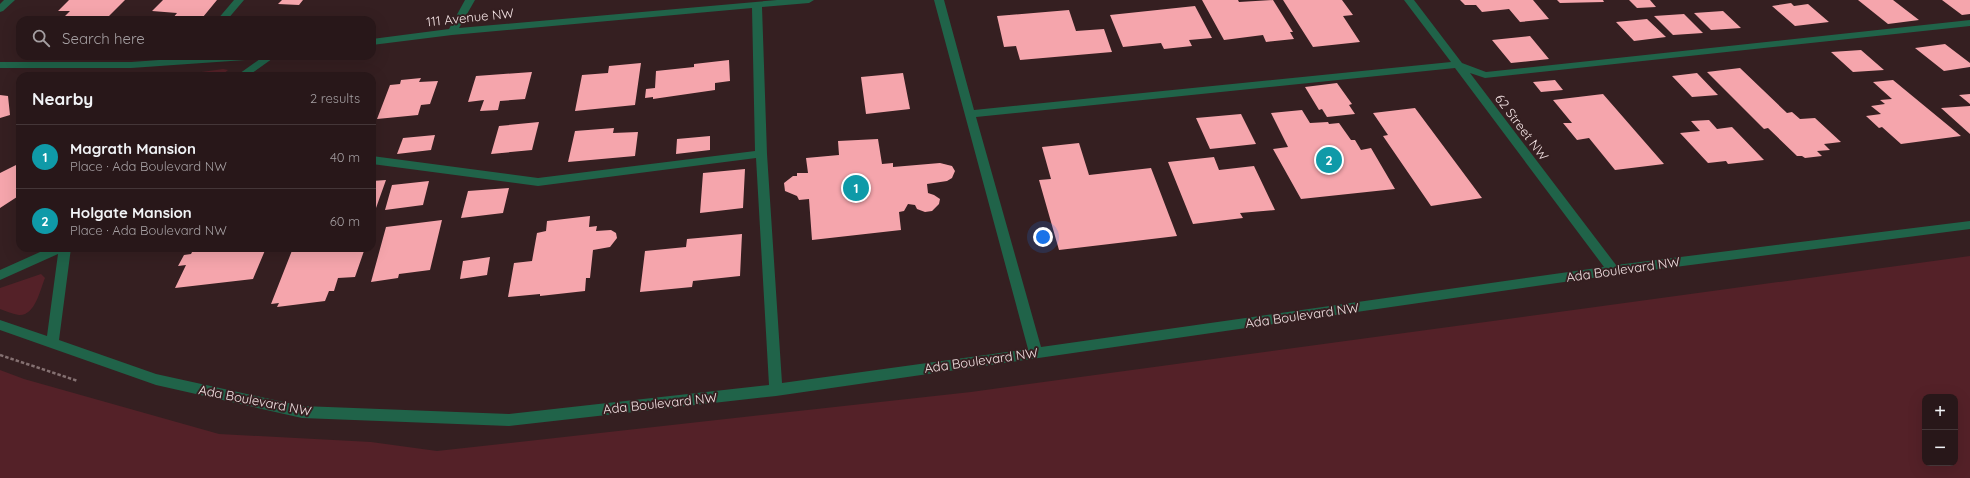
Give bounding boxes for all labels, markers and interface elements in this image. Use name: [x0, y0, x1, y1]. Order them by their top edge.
street label: 111 Avenue NW: [425, 4, 515, 30]
search box: [16, 16, 376, 60]
icon: search: [30, 27, 52, 49]
text: Search here: [62, 29, 145, 48]
text: Nearby: [32, 88, 93, 109]
text: 2 results: [310, 90, 360, 106]
street label: 62 Street NW: [1492, 91, 1552, 164]
text: Magrath Mansion: [70, 139, 196, 158]
pin: 2: [1316, 145, 1342, 175]
text: 1: [42, 149, 48, 165]
text: 40 m: [330, 149, 360, 165]
text: Place · Ada Boulevard NW: [70, 158, 227, 174]
pin: 1: [843, 173, 869, 203]
text: Holgate Mansion: [70, 203, 192, 222]
text: 2: [41, 213, 49, 229]
text: 60 m: [330, 213, 360, 229]
text: Place · Ada Boulevard NW: [70, 222, 227, 238]
your location: [1033, 227, 1053, 247]
street label: Ada Boulevard NW: [1565, 253, 1681, 285]
street label: Ada Boulevard NW: [1244, 299, 1360, 331]
street label: Ada Boulevard NW: [923, 344, 1039, 376]
street label: Ada Boulevard NW: [197, 381, 313, 419]
street label: Ada Boulevard NW: [602, 389, 718, 417]
map controls: [1922, 394, 1958, 466]
button: +: [1922, 394, 1958, 430]
button: −: [1922, 430, 1958, 466]

